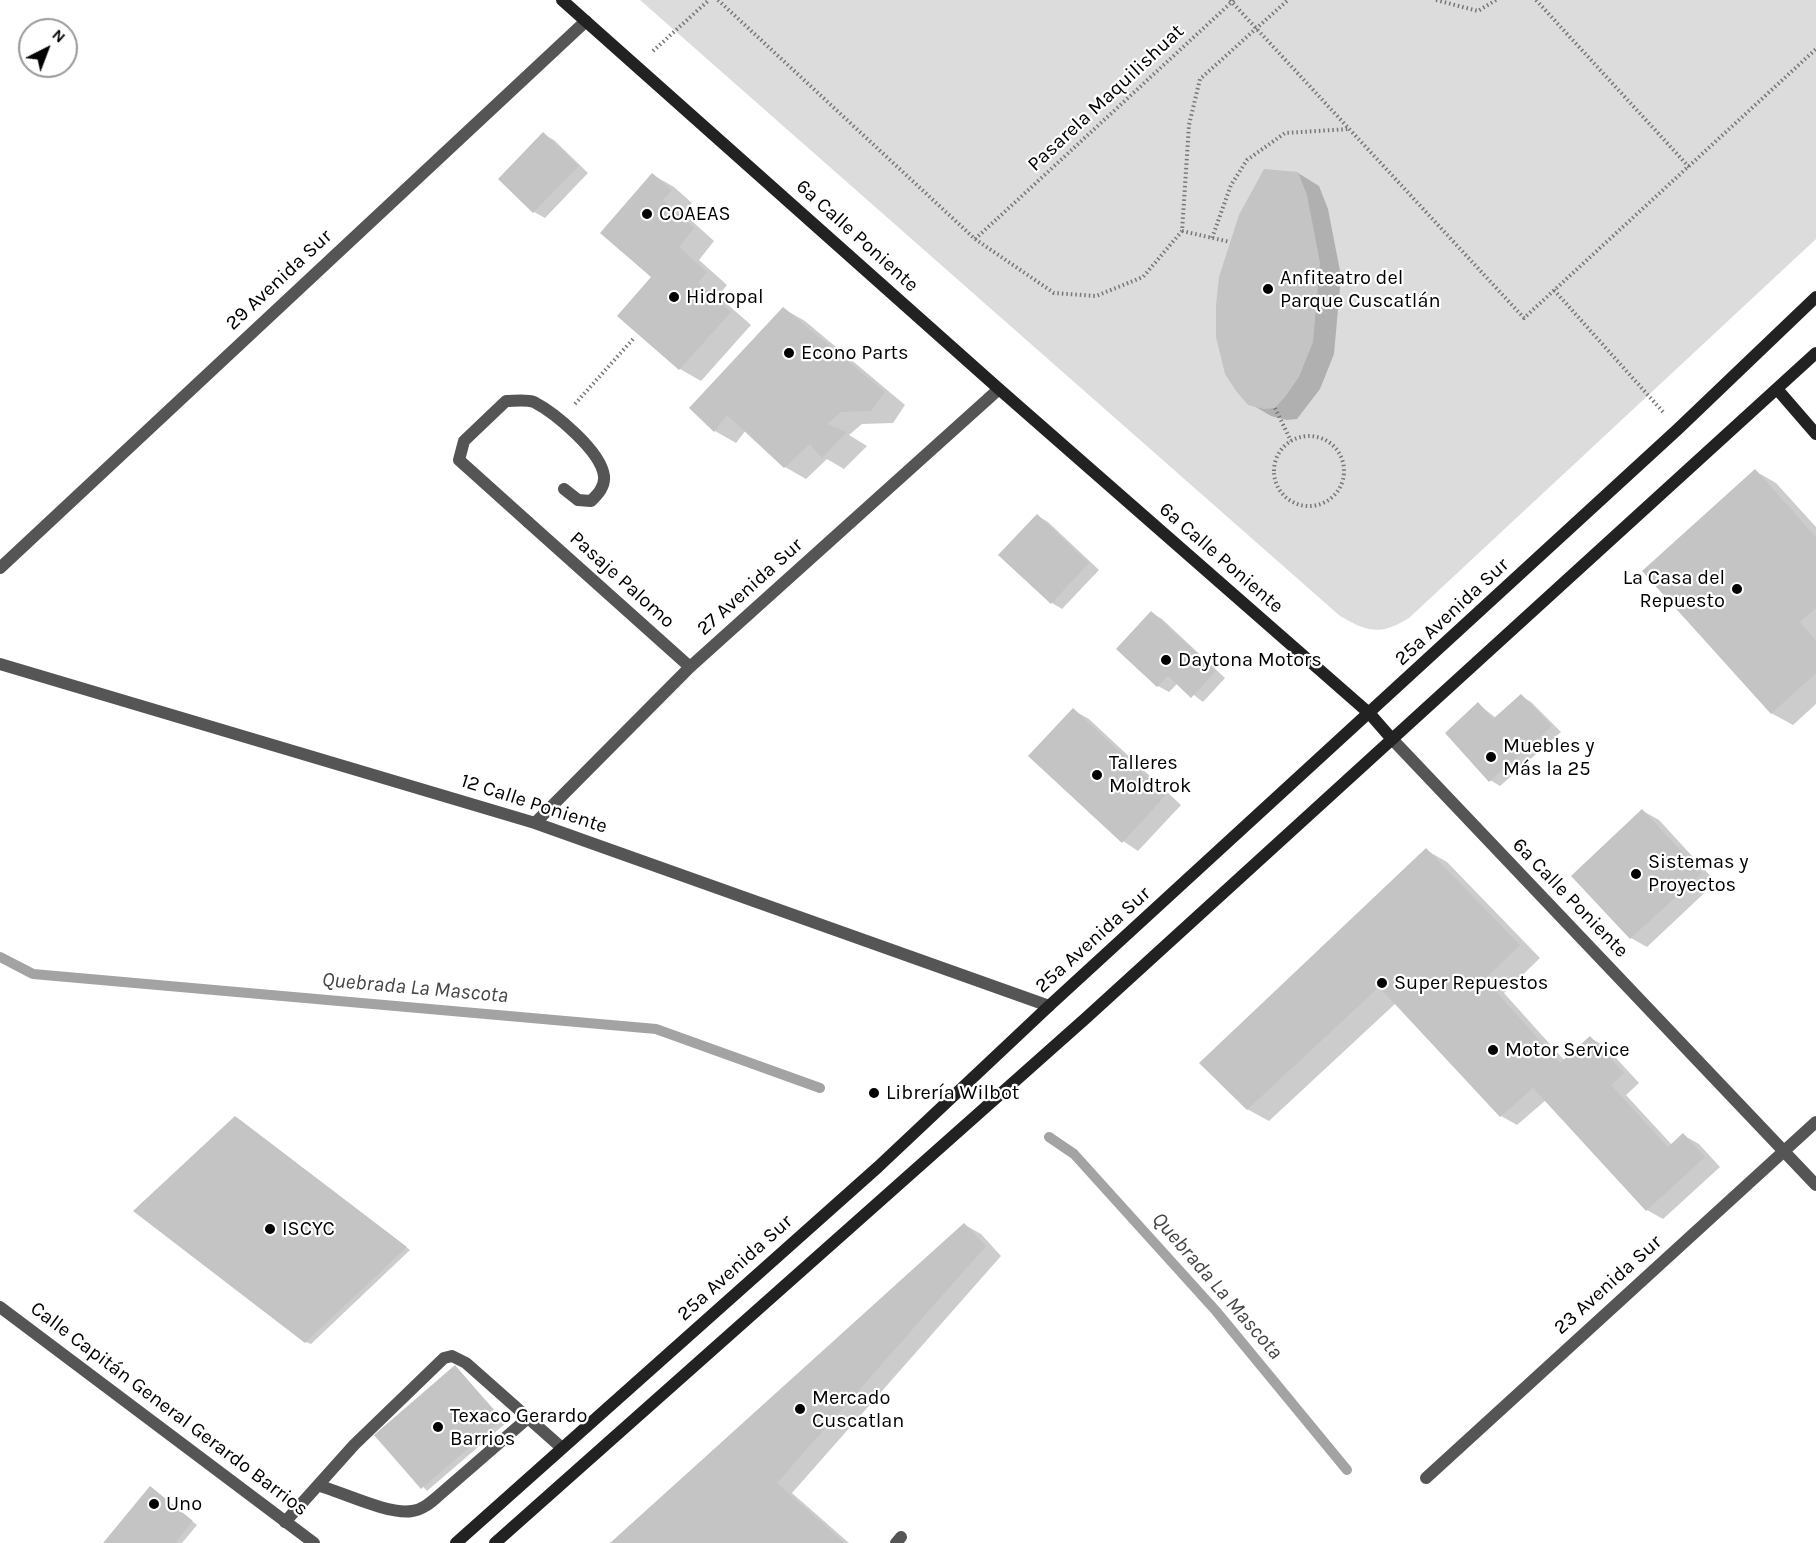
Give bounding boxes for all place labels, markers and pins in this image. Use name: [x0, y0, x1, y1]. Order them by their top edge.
place label: COAEAS: [659, 202, 730, 226]
marker: COAEAS: [640, 207, 654, 221]
place label: Anfiteatro del Parque Cuscatlán: [1280, 266, 1441, 313]
marker: Anfiteatro del Parque Cuscatlán: [1261, 282, 1275, 296]
place label: Hidropal: [686, 285, 764, 309]
marker: Hidropal: [667, 290, 681, 304]
place label: Econo Parts: [801, 341, 909, 365]
marker: Econo Parts: [782, 346, 796, 360]
place label: La Casa del Repuesto: [1623, 566, 1725, 613]
marker: La Casa del Repuesto: [1730, 582, 1744, 596]
place label: Daytona Motors: [1178, 648, 1322, 672]
marker: Daytona Motors: [1159, 653, 1173, 667]
place label: Muebles y Más la 25: [1503, 734, 1595, 781]
marker: Muebles y Más la 25: [1484, 750, 1498, 764]
place label: Talleres Moldtrok: [1109, 751, 1191, 798]
marker: Talleres Moldtrok: [1090, 768, 1104, 782]
place label: Sistemas y Proyectos: [1648, 850, 1749, 897]
marker: Sistemas y Proyectos: [1629, 867, 1643, 881]
place label: Super Repuestos: [1394, 971, 1548, 995]
marker: Super Repuestos: [1375, 976, 1389, 990]
place label: Motor Service: [1505, 1038, 1629, 1062]
marker: Motor Service: [1486, 1043, 1500, 1057]
place label: Librería Wilbot: [886, 1081, 1019, 1105]
marker: Librería Wilbot: [867, 1086, 881, 1100]
place label: ISCYC: [282, 1217, 335, 1241]
marker: ISCYC: [263, 1222, 277, 1236]
place label: Mercado Cuscatlan: [812, 1386, 904, 1433]
marker: Mercado Cuscatlan: [793, 1402, 807, 1416]
place label: Texaco Gerardo Barrios: [450, 1404, 587, 1451]
marker: Texaco Gerardo Barrios: [431, 1420, 445, 1434]
place label: Uno: [166, 1492, 202, 1516]
marker: Uno: [147, 1497, 161, 1511]

